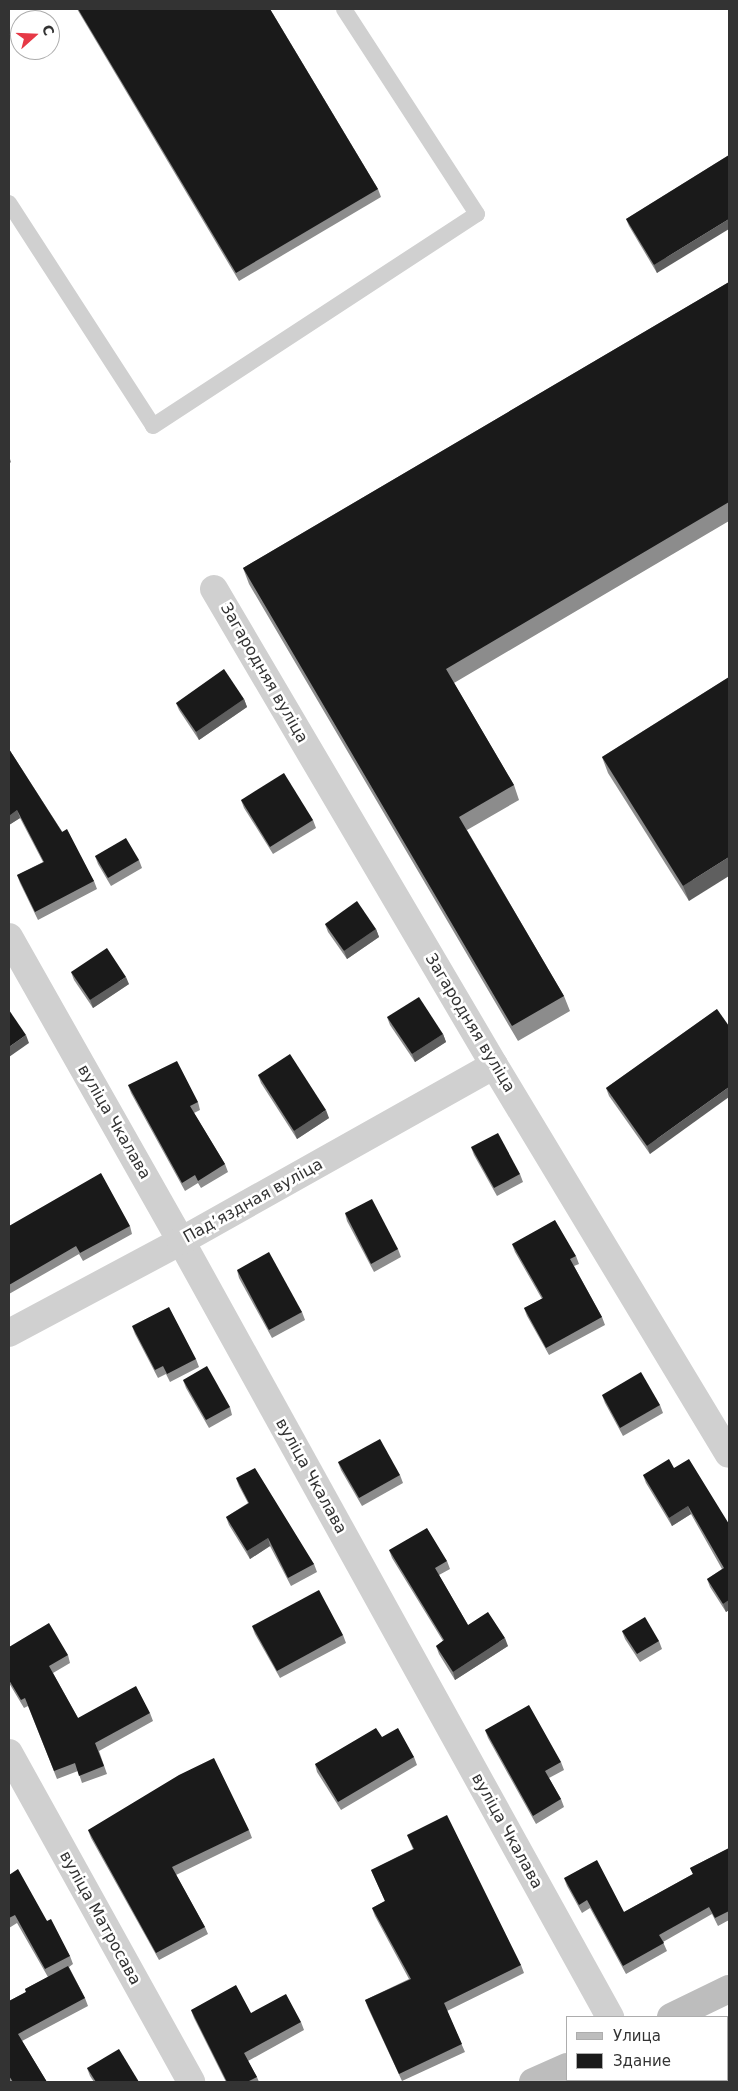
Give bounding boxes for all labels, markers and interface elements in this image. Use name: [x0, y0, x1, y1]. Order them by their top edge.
north arrow: [10, 10, 60, 60]
text: С: [39, 23, 57, 38]
street label: Загародняя вуліца: [216, 600, 312, 746]
street label: Загародняя вуліца: [421, 950, 519, 1096]
street label: вуліца Чкалава: [73, 1061, 155, 1183]
street label: Падʼяздная вуліца: [180, 1155, 326, 1247]
street label: вуліца Чкалава: [271, 1415, 351, 1537]
street label: вуліца Чкалава: [467, 1770, 547, 1892]
street label: вуліца Матросава: [55, 1848, 145, 1988]
legend: [566, 2016, 728, 2081]
text: Улица: [613, 2027, 661, 2045]
text: Здание: [613, 2052, 671, 2070]

